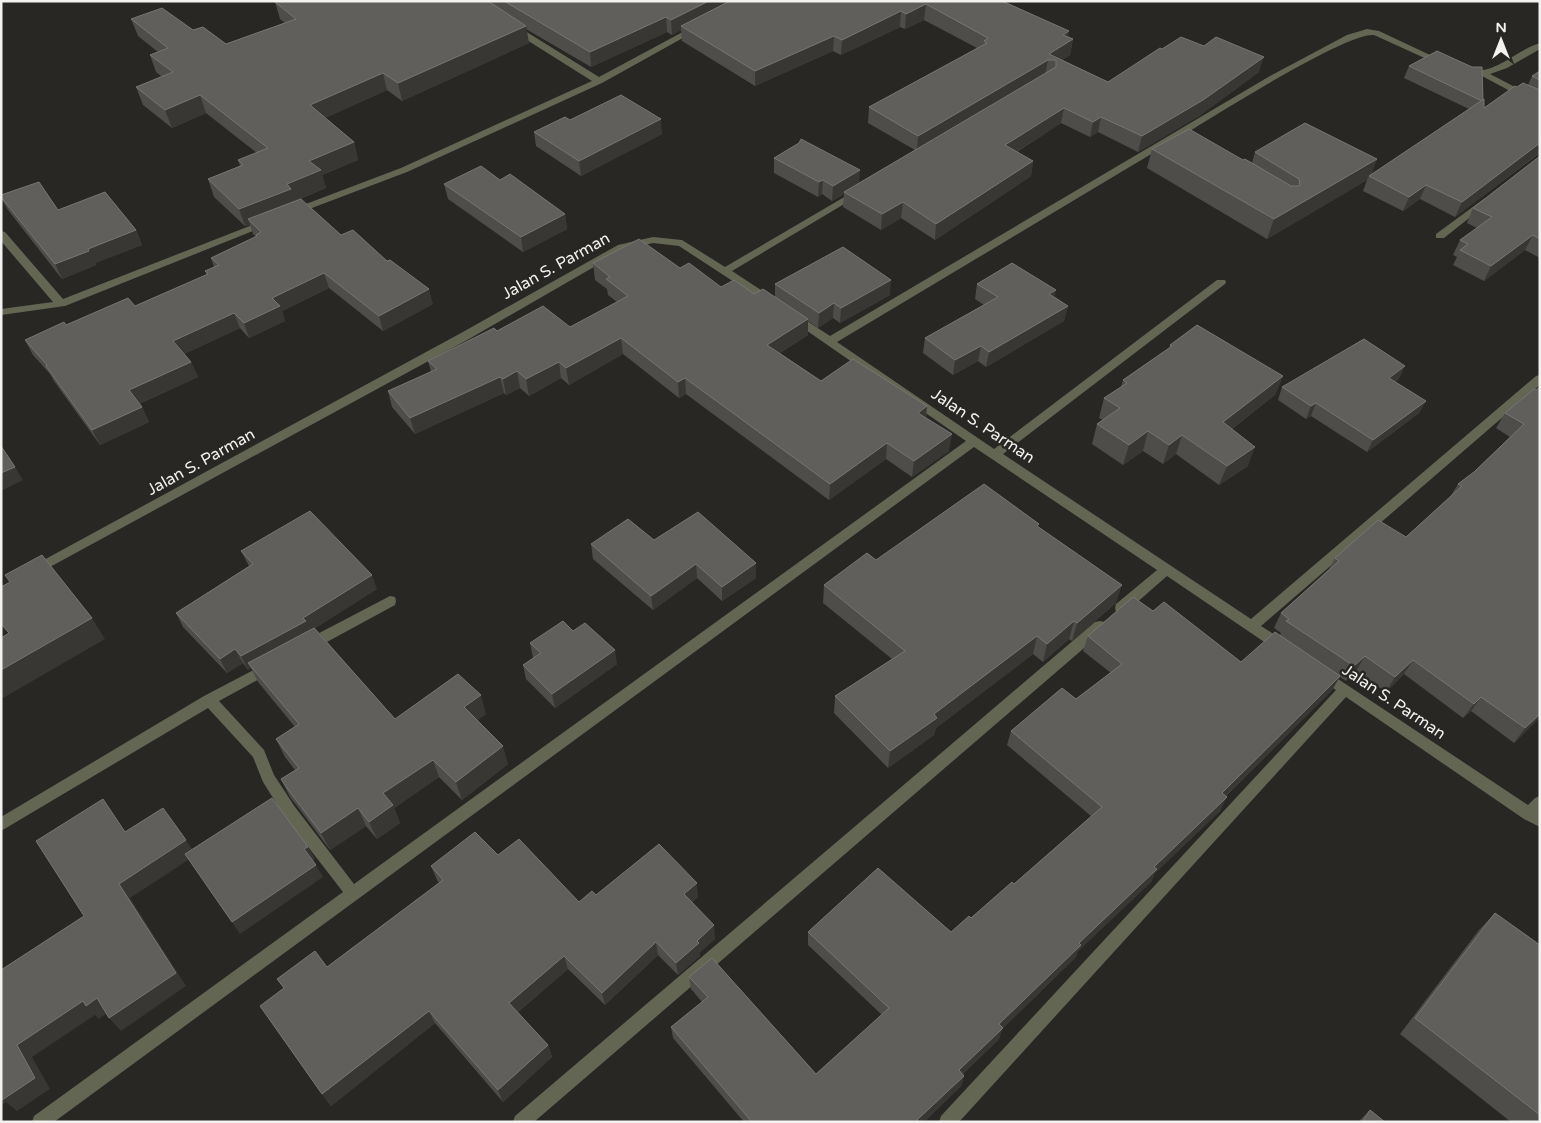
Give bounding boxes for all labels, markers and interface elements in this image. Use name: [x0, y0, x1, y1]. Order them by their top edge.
north arrow: [1476, 15, 1526, 65]
text: N: [1495, 19, 1507, 36]
street label: Jalan S. Parman: [499, 228, 613, 304]
street label: Jalan S. Parman: [928, 384, 1038, 468]
street label: Jalan S. Parman: [144, 424, 258, 500]
street label: Jalan S. Parman: [1339, 660, 1449, 744]

